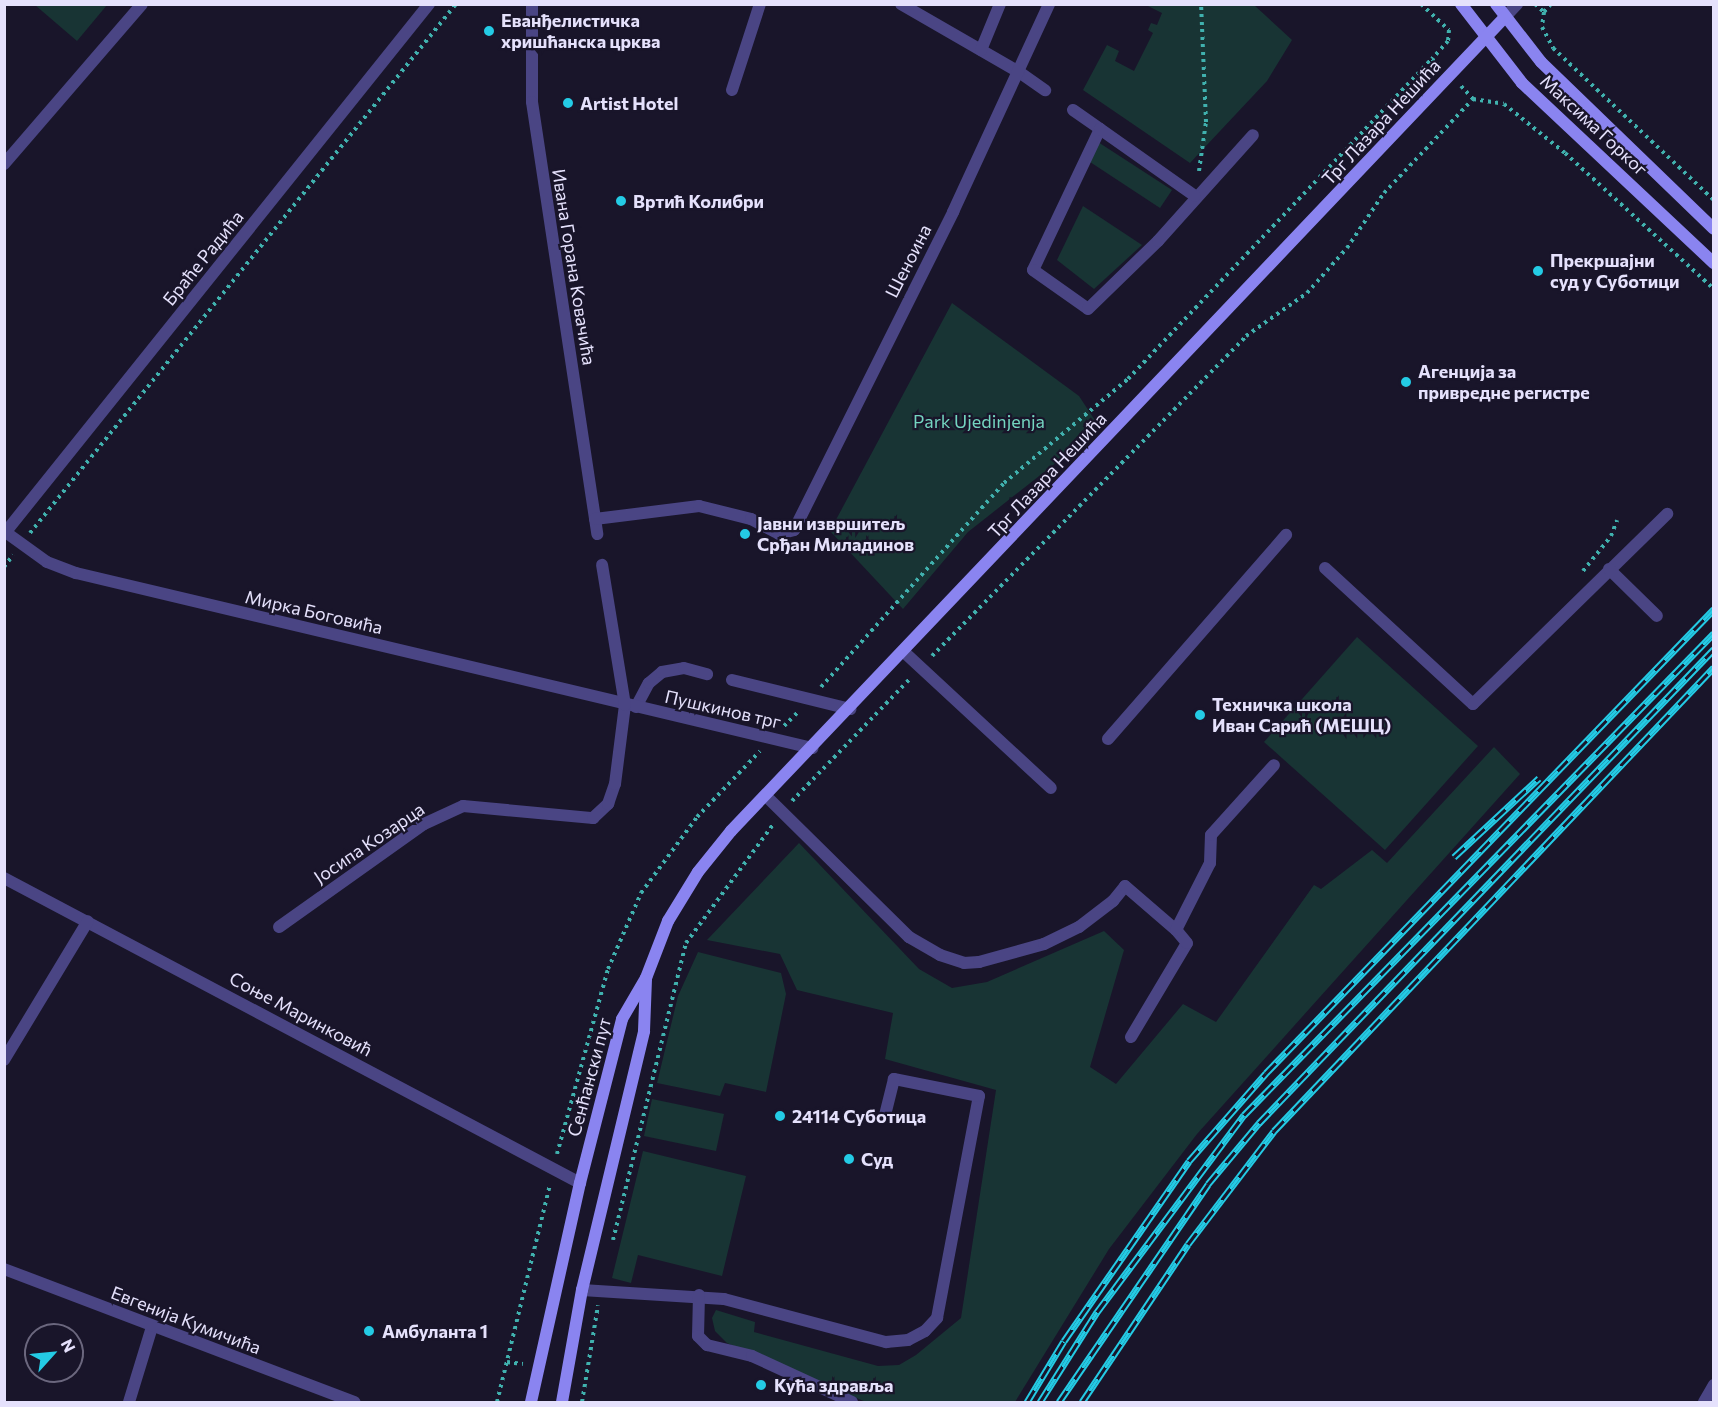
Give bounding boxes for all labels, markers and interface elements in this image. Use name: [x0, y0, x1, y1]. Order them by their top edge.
place label: Еванђелистичка хришћанска црква: [501, 10, 660, 52]
marker: Еванђелистичка хришћанска црква: [482, 24, 496, 38]
street label: Трг Лазара Нешића: [1317, 55, 1445, 189]
street label: Максима Горког: [1536, 70, 1652, 180]
place label: Artist Hotel: [580, 92, 678, 114]
marker: Artist Hotel: [561, 96, 575, 110]
street label: Ивана Горана Ковачића: [548, 167, 600, 367]
place label: Вртић Колибри: [633, 190, 764, 212]
marker: Вртић Колибри: [614, 194, 628, 208]
street label: Браће Радића: [158, 206, 248, 310]
street label: Шеноина: [880, 221, 936, 301]
place label: Прекршајни суд у Суботици: [1550, 250, 1680, 292]
marker: Прекршајни суд у Суботици: [1531, 264, 1545, 278]
place label: Агенција за привредне регистре: [1418, 361, 1590, 404]
marker: Агенција за привредне регистре: [1399, 375, 1413, 389]
street label: Трг Лазара Нешића: [983, 408, 1111, 542]
park label: Park Ujedinjenja: [913, 410, 1045, 432]
place label: Јавни извршитељ Срђан Миладинов: [757, 513, 914, 556]
marker: Јавни извршитељ Срђан Миладинов: [738, 527, 752, 541]
street label: Мирка Боговића: [243, 586, 385, 638]
street label: Пушкинов трг: [663, 685, 783, 733]
place label: Техничка школа Иван Сарић (МЕШЦ): [1212, 694, 1391, 736]
marker: Техничка школа Иван Сарић (МЕШЦ): [1193, 708, 1207, 722]
street label: Јосипа Козарца: [310, 798, 428, 888]
street label: Соње Маринковић: [226, 967, 376, 1061]
street label: Сенћански пут: [563, 1015, 615, 1139]
place label: 24114 Суботица: [792, 1105, 926, 1127]
marker: 24114 Суботица: [773, 1109, 787, 1123]
place label: Суд: [861, 1148, 893, 1170]
marker: Суд: [842, 1152, 856, 1166]
street label: Евгенија Кумичића: [108, 1281, 264, 1359]
place label: Амбуланта 1: [382, 1320, 488, 1342]
marker: Амбуланта 1: [360, 1322, 378, 1340]
north arrow: [24, 1323, 84, 1383]
text: N: [58, 1336, 80, 1355]
place label: Кућа здравља: [774, 1374, 893, 1396]
marker: Кућа здравља: [752, 1376, 770, 1394]

